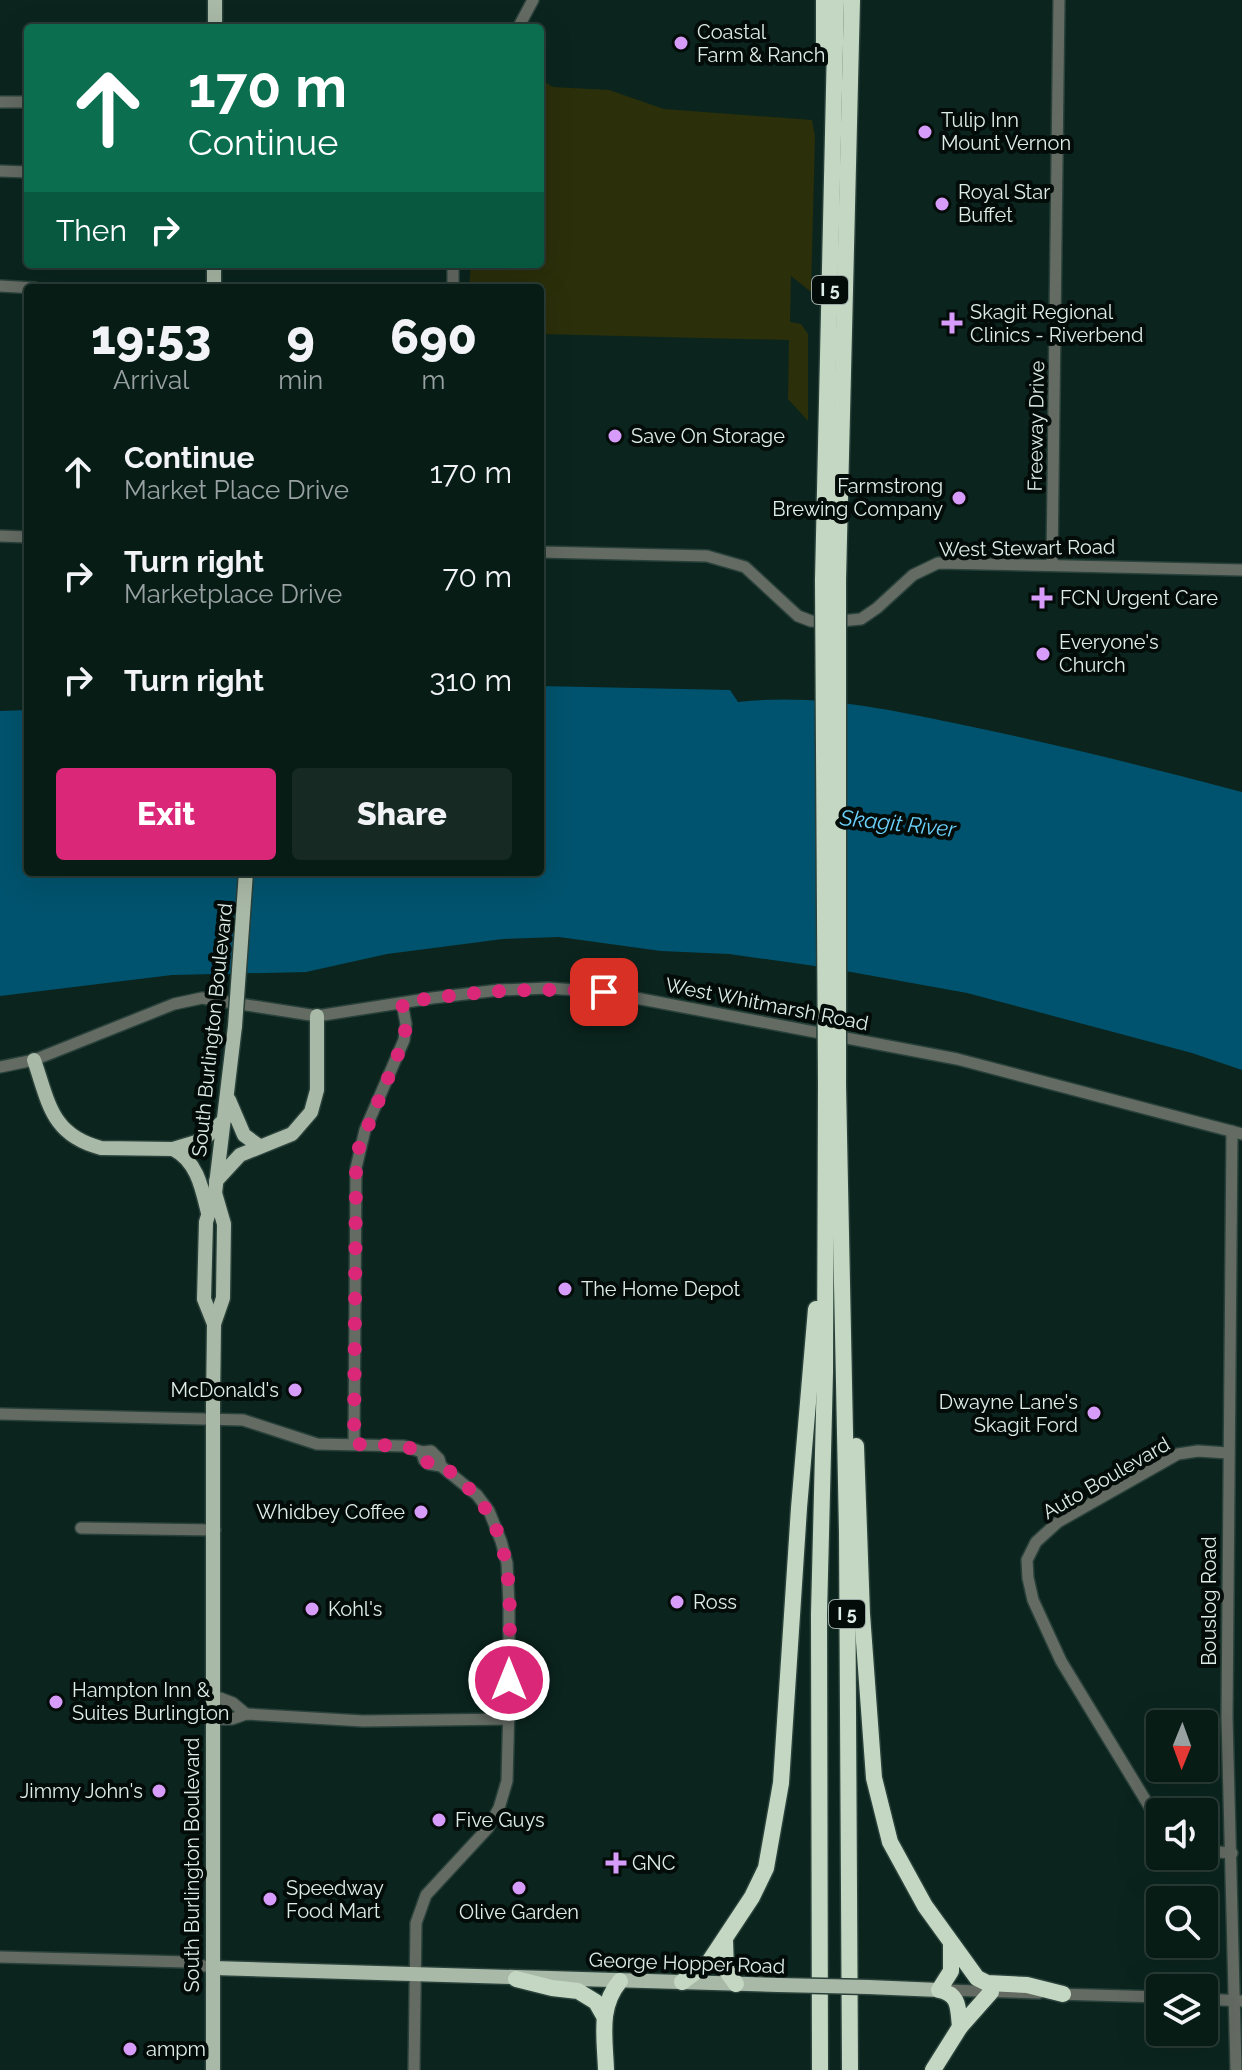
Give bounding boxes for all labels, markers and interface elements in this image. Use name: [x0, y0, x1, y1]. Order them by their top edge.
place label: Coastal Farm & Ranch: [697, 20, 825, 67]
marker: Coastal Farm & Ranch: [672, 34, 690, 52]
text: 170 m: [188, 54, 347, 120]
icon: ahead: [56, 56, 160, 160]
place label: Tulip Inn Mount Vernon: [941, 108, 1071, 155]
text: Continue: [188, 121, 338, 163]
marker: Tulip Inn Mount Vernon: [916, 123, 934, 141]
place label: Royal Star Buffet: [958, 180, 1050, 227]
marker: Royal Star Buffet: [933, 195, 951, 213]
icon: right: [143, 208, 187, 252]
text: Then: [56, 213, 127, 248]
road number: I 5: [812, 276, 848, 304]
place label: Skagit Regional Clinics - Riverbend: [970, 300, 1143, 347]
text: 19:53: [91, 309, 211, 365]
text: 9: [287, 309, 315, 365]
text: 690: [390, 309, 477, 365]
marker: Skagit Regional Clinics - Riverbend: [941, 312, 963, 334]
street label: Freeway Drive: [1023, 360, 1049, 492]
text: Arrival: [113, 365, 189, 395]
text: min: [278, 365, 323, 395]
text: m: [422, 365, 446, 395]
place label: Save On Storage: [631, 424, 785, 448]
marker: Save On Storage: [606, 427, 624, 445]
text: Continue: [124, 440, 255, 475]
icon: ahead: [56, 450, 100, 494]
text: 170 m: [430, 455, 512, 490]
place label: Farmstrong Brewing Company: [772, 474, 943, 521]
text: Market Place Drive: [124, 475, 349, 505]
marker: Farmstrong Brewing Company: [950, 489, 968, 507]
street label: West Stewart Road: [939, 534, 1115, 562]
text: Turn right: [124, 544, 264, 579]
icon: right: [56, 554, 100, 598]
text: 70 m: [442, 559, 512, 594]
text: Marketplace Drive: [124, 579, 342, 609]
place label: FCN Urgent Care: [1060, 586, 1218, 610]
marker: FCN Urgent Care: [1031, 587, 1053, 609]
place label: Everyone's Church: [1059, 630, 1159, 677]
marker: Everyone's Church: [1034, 645, 1052, 663]
icon: right: [56, 658, 100, 702]
text: Turn right: [124, 663, 264, 698]
text: 310 m: [430, 663, 512, 698]
button: Exit: [56, 768, 276, 860]
button: Share: [292, 768, 512, 860]
water label: Skagit River: [838, 804, 959, 842]
street label: South Burlington Boulevard: [187, 902, 237, 1158]
pin: [570, 958, 638, 1026]
icon: arrive: [582, 970, 626, 1014]
street label: West Whitmarsh Road: [663, 973, 871, 1035]
place label: The Home Depot: [581, 1277, 741, 1301]
marker: The Home Depot: [556, 1280, 574, 1298]
place label: McDonald's: [171, 1378, 279, 1402]
marker: McDonald's: [286, 1381, 304, 1399]
place label: Dwayne Lane's Skagit Ford: [939, 1390, 1078, 1437]
marker: Dwayne Lane's Skagit Ford: [1085, 1404, 1103, 1422]
street label: Auto Boulevard: [1038, 1432, 1174, 1524]
place label: Whidbey Coffee: [256, 1500, 405, 1524]
marker: Whidbey Coffee: [412, 1503, 430, 1521]
street label: Bouslog Road: [1197, 1536, 1221, 1666]
place label: Ross: [693, 1590, 737, 1614]
marker: Ross: [668, 1593, 686, 1611]
place label: Kohl's: [328, 1597, 382, 1621]
marker: Kohl's: [303, 1600, 321, 1618]
road number: I 5: [829, 1600, 865, 1628]
position arrow: [467, 1638, 551, 1722]
place label: Hampton Inn & Suites Burlington: [72, 1678, 230, 1725]
marker: Hampton Inn & Suites Burlington: [47, 1693, 65, 1711]
north arrow: [1146, 1710, 1218, 1782]
map controls: [1146, 1710, 1218, 2046]
street label: South Burlington Boulevard: [180, 1737, 204, 1993]
place label: Jimmy John's: [20, 1779, 143, 1803]
marker: Jimmy John's: [150, 1782, 168, 1800]
button: sound: [1146, 1798, 1218, 1870]
place label: Five Guys: [455, 1808, 545, 1832]
marker: Five Guys: [430, 1811, 448, 1829]
place label: GNC: [632, 1851, 676, 1875]
marker: GNC: [607, 1854, 625, 1872]
place label: Speedway Food Mart: [286, 1876, 384, 1923]
marker: Olive Garden: [510, 1879, 528, 1897]
button: search: [1146, 1886, 1218, 1958]
marker: Speedway Food Mart: [261, 1890, 279, 1908]
place label: Olive Garden: [459, 1900, 579, 1924]
street label: George Hopper Road: [588, 1948, 786, 1978]
button: layers: [1146, 1974, 1218, 2046]
place label: ampm: [146, 2037, 206, 2061]
marker: ampm: [121, 2040, 139, 2058]

